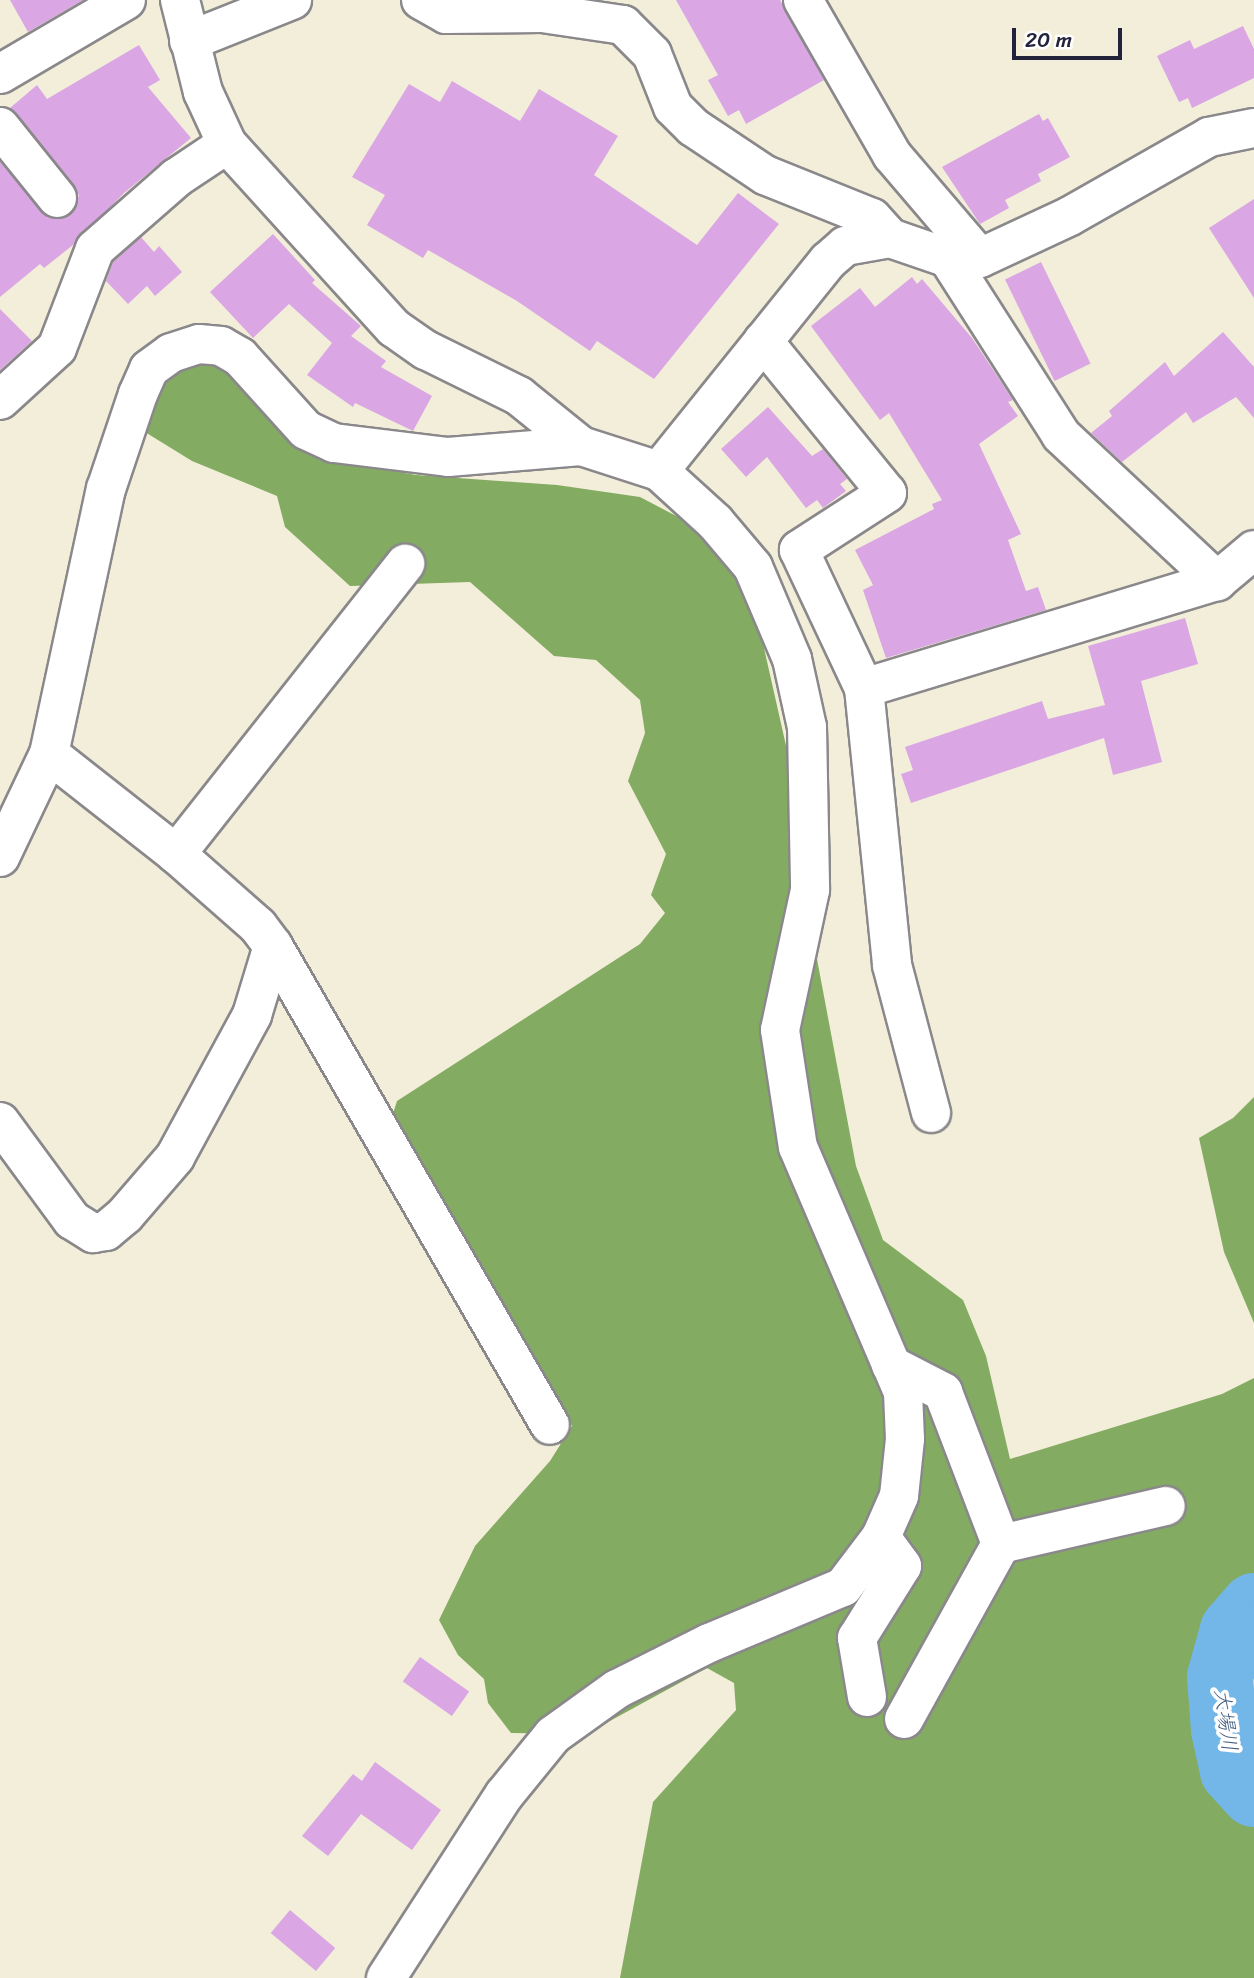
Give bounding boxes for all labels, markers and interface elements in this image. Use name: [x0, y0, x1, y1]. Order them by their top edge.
scale bar: [1016, 14, 1126, 58]
text: 20 m: [1025, 21, 1072, 59]
water label: 大場川: [1209, 1687, 1243, 1753]

